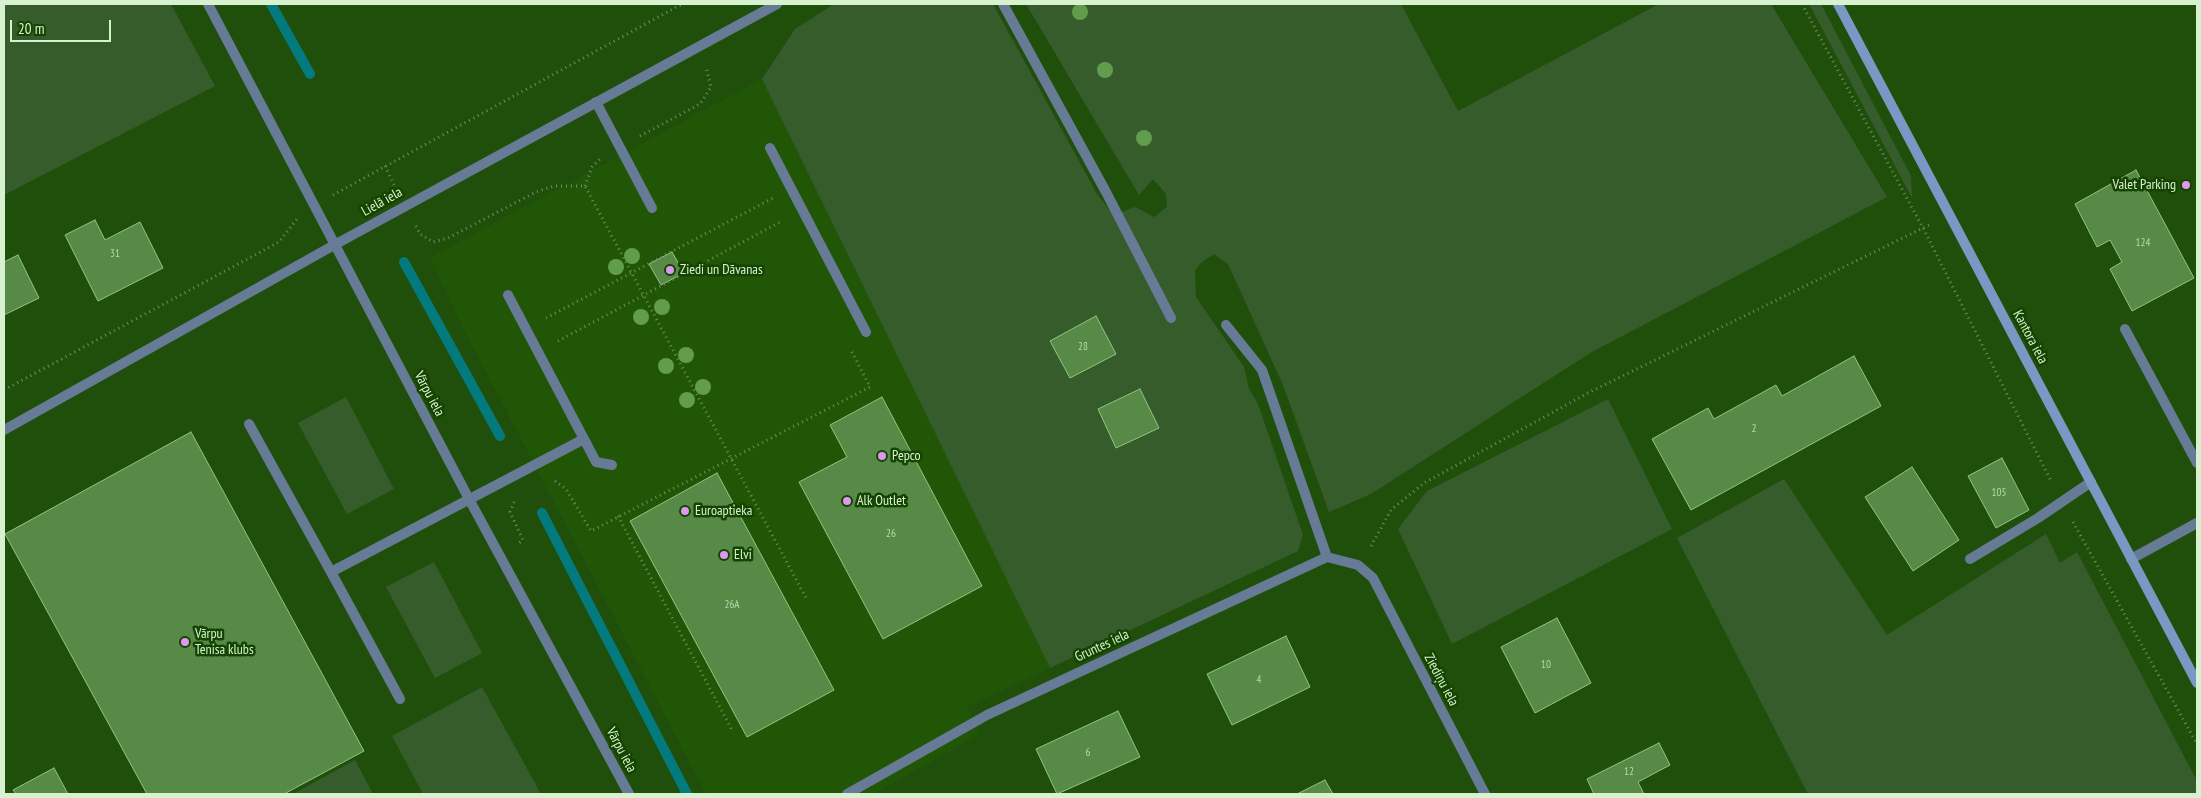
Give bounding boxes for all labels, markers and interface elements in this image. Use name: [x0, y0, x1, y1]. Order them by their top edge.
scale bar: [12, 10, 114, 42]
text: 20 m: [18, 19, 44, 38]
place label: Valet Parking: [2113, 177, 2176, 193]
marker: Valet Parking: [2180, 179, 2192, 191]
street label: Lielā iela: [359, 184, 405, 220]
house number: 124: [2136, 236, 2150, 250]
house number: 31: [110, 247, 120, 261]
place label: Ziedi un Dāvanas: [680, 262, 763, 278]
marker: Ziedi un Dāvanas: [664, 264, 676, 276]
street label: Kantora iela: [2009, 307, 2051, 367]
house number: 28: [1078, 340, 1088, 354]
street label: Vārpu iela: [410, 369, 448, 419]
house number: 2: [1752, 422, 1756, 436]
place label: Pepco: [892, 448, 921, 464]
marker: Pepco: [876, 450, 888, 462]
house number: 105: [1992, 486, 2006, 500]
place label: Alk Outlet: [857, 493, 906, 509]
marker: Alk Outlet: [841, 495, 853, 507]
place label: Euroaptieka: [695, 503, 752, 519]
marker: Euroaptieka: [679, 505, 691, 517]
house number: 26: [886, 527, 896, 541]
place label: Elvi: [734, 547, 752, 563]
marker: Elvi: [718, 549, 730, 561]
house number: 26A: [724, 598, 740, 612]
place label: Vārpu Tenisa klubs: [195, 626, 254, 658]
street label: Gruntes iela: [1072, 626, 1132, 666]
marker: Vārpu Tenisa klubs: [179, 636, 191, 648]
street label: Ziediņu iela: [1420, 651, 1462, 709]
house number: 10: [1541, 658, 1551, 672]
house number: 4: [1257, 673, 1261, 687]
street label: Vārpu iela: [602, 725, 640, 775]
house number: 6: [1086, 746, 1090, 760]
house number: 12: [1624, 765, 1634, 779]

